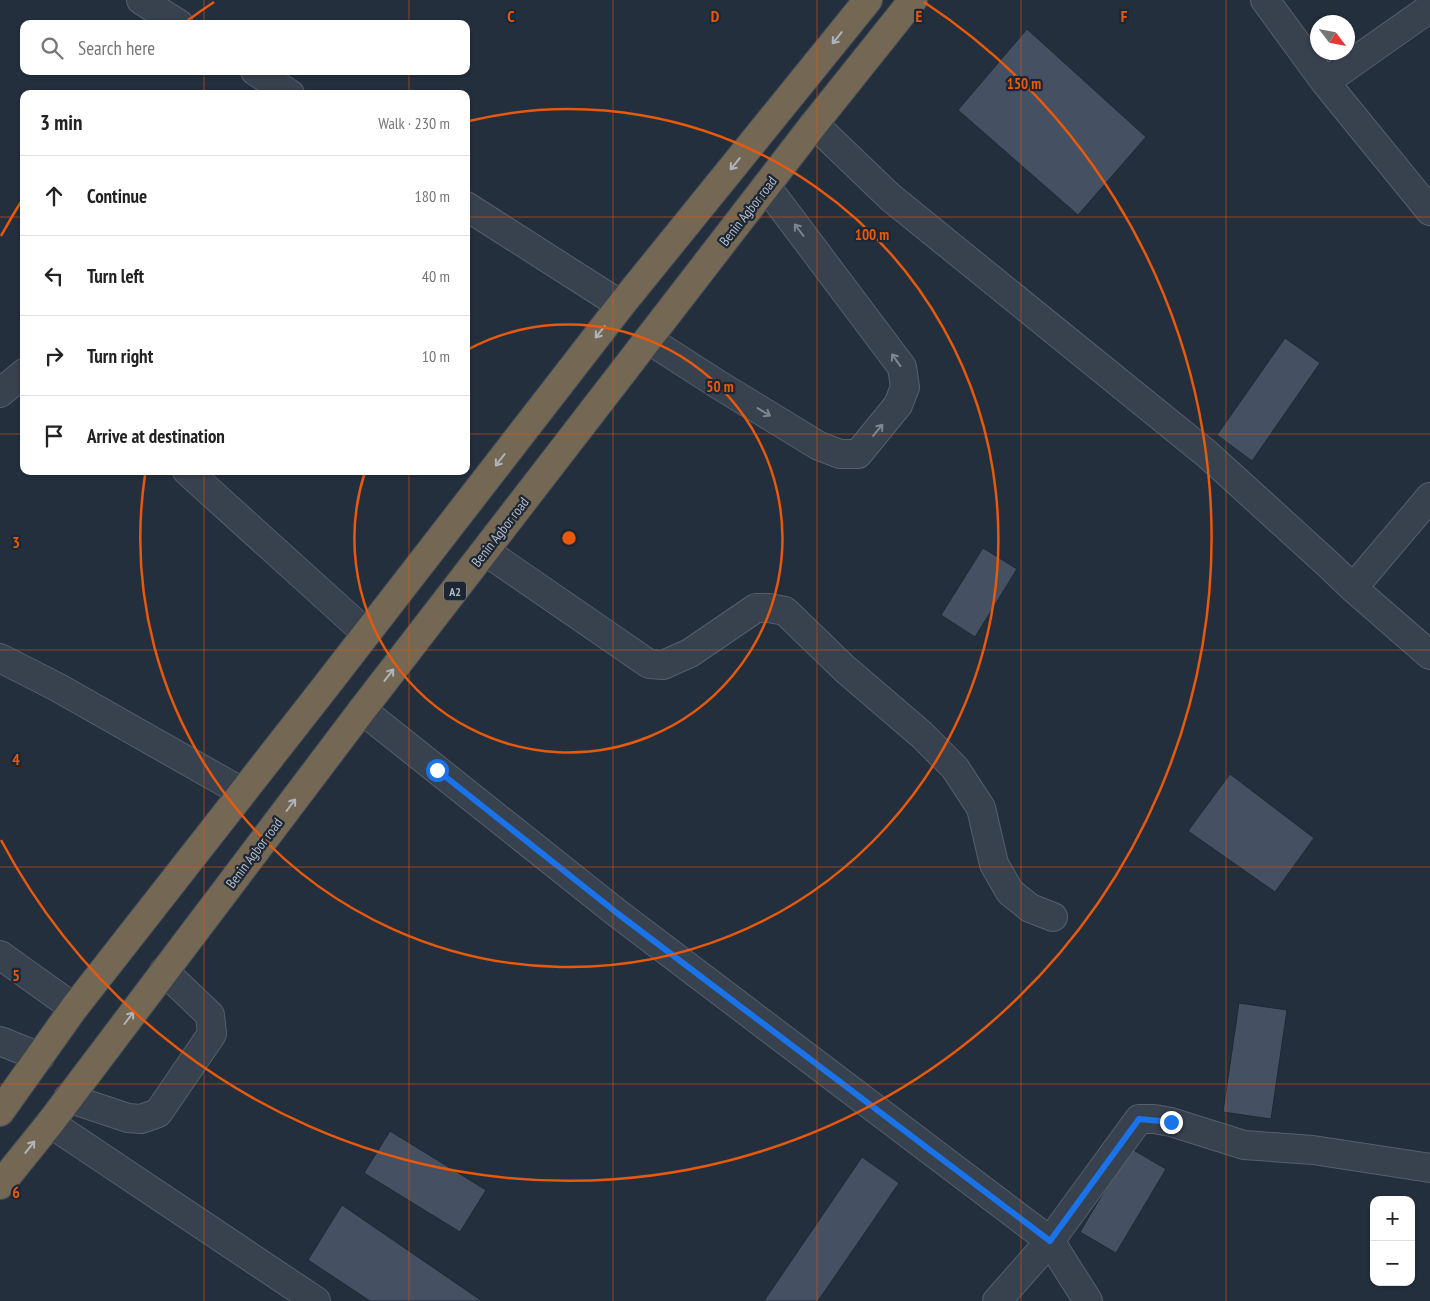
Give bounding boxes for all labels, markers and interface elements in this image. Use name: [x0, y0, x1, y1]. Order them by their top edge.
text: C: [507, 6, 515, 26]
text: D: [711, 6, 720, 26]
text: E: [916, 6, 923, 26]
text: F: [1121, 6, 1128, 26]
north arrow: [1310, 15, 1355, 60]
search box: [20, 20, 470, 75]
one-way arrow: [832, 31, 843, 44]
icon: search: [38, 34, 66, 62]
text: Search here: [78, 36, 155, 60]
text: 150 m: [1007, 74, 1041, 93]
text: 3 min: [40, 109, 82, 136]
text: Walk · 230 m: [378, 113, 450, 133]
one-way arrow: [730, 158, 741, 171]
street label: Benin Agbor road: [715, 173, 781, 249]
icon: ahead: [40, 182, 68, 210]
text: Continue: [87, 184, 147, 208]
text: 180 m: [415, 186, 450, 206]
one-way arrow: [794, 224, 805, 237]
text: 100 m: [855, 225, 889, 244]
icon: left: [40, 262, 68, 290]
text: Turn left: [87, 264, 144, 288]
text: 40 m: [422, 266, 450, 286]
one-way arrow: [595, 325, 606, 338]
icon: right: [40, 342, 68, 370]
text: Turn right: [87, 344, 153, 368]
text: 10 m: [422, 346, 450, 366]
one-way arrow: [891, 353, 901, 367]
text: 50 m: [706, 377, 734, 396]
one-way arrow: [757, 407, 771, 418]
icon: arrive: [40, 422, 68, 450]
one-way arrow: [873, 423, 884, 436]
text: Arrive at destination: [87, 424, 225, 448]
one-way arrow: [495, 453, 506, 466]
street label: Benin Agbor road: [467, 494, 533, 570]
centre of rings: [560, 529, 578, 547]
text: 3: [12, 532, 20, 552]
road number: A2: [444, 582, 466, 600]
one-way arrow: [384, 669, 395, 682]
text: 4: [12, 749, 20, 769]
route start: [426, 759, 449, 782]
one-way arrow: [285, 799, 296, 812]
street label: Benin Agbor road: [222, 814, 286, 892]
text: 5: [12, 965, 20, 985]
one-way arrow: [124, 1011, 134, 1025]
route end: [1160, 1111, 1183, 1134]
one-way arrow: [25, 1141, 36, 1154]
text: 6: [12, 1182, 20, 1202]
map controls: [1370, 1196, 1415, 1286]
button: +: [1370, 1196, 1415, 1241]
button: −: [1370, 1241, 1415, 1286]

